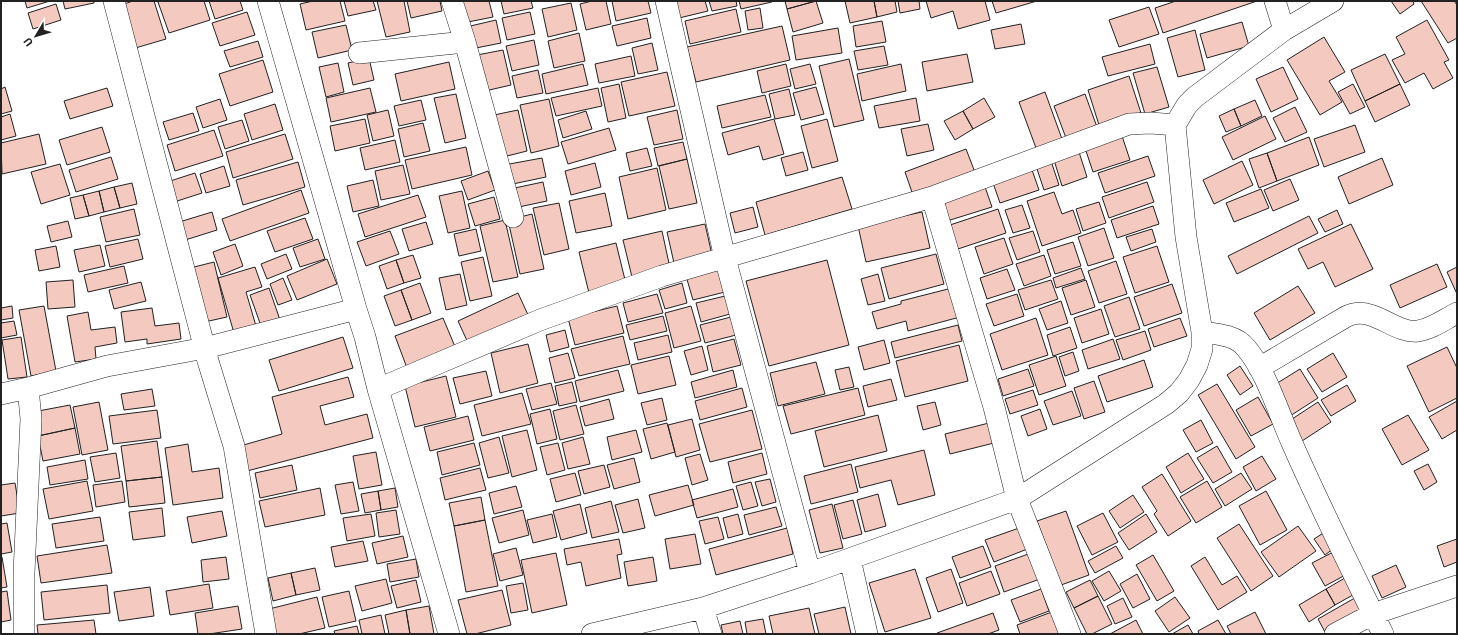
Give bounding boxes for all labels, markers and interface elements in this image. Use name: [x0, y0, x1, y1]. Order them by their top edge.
north arrow: [16, 16, 56, 56]
text: U: [21, 35, 36, 49]

